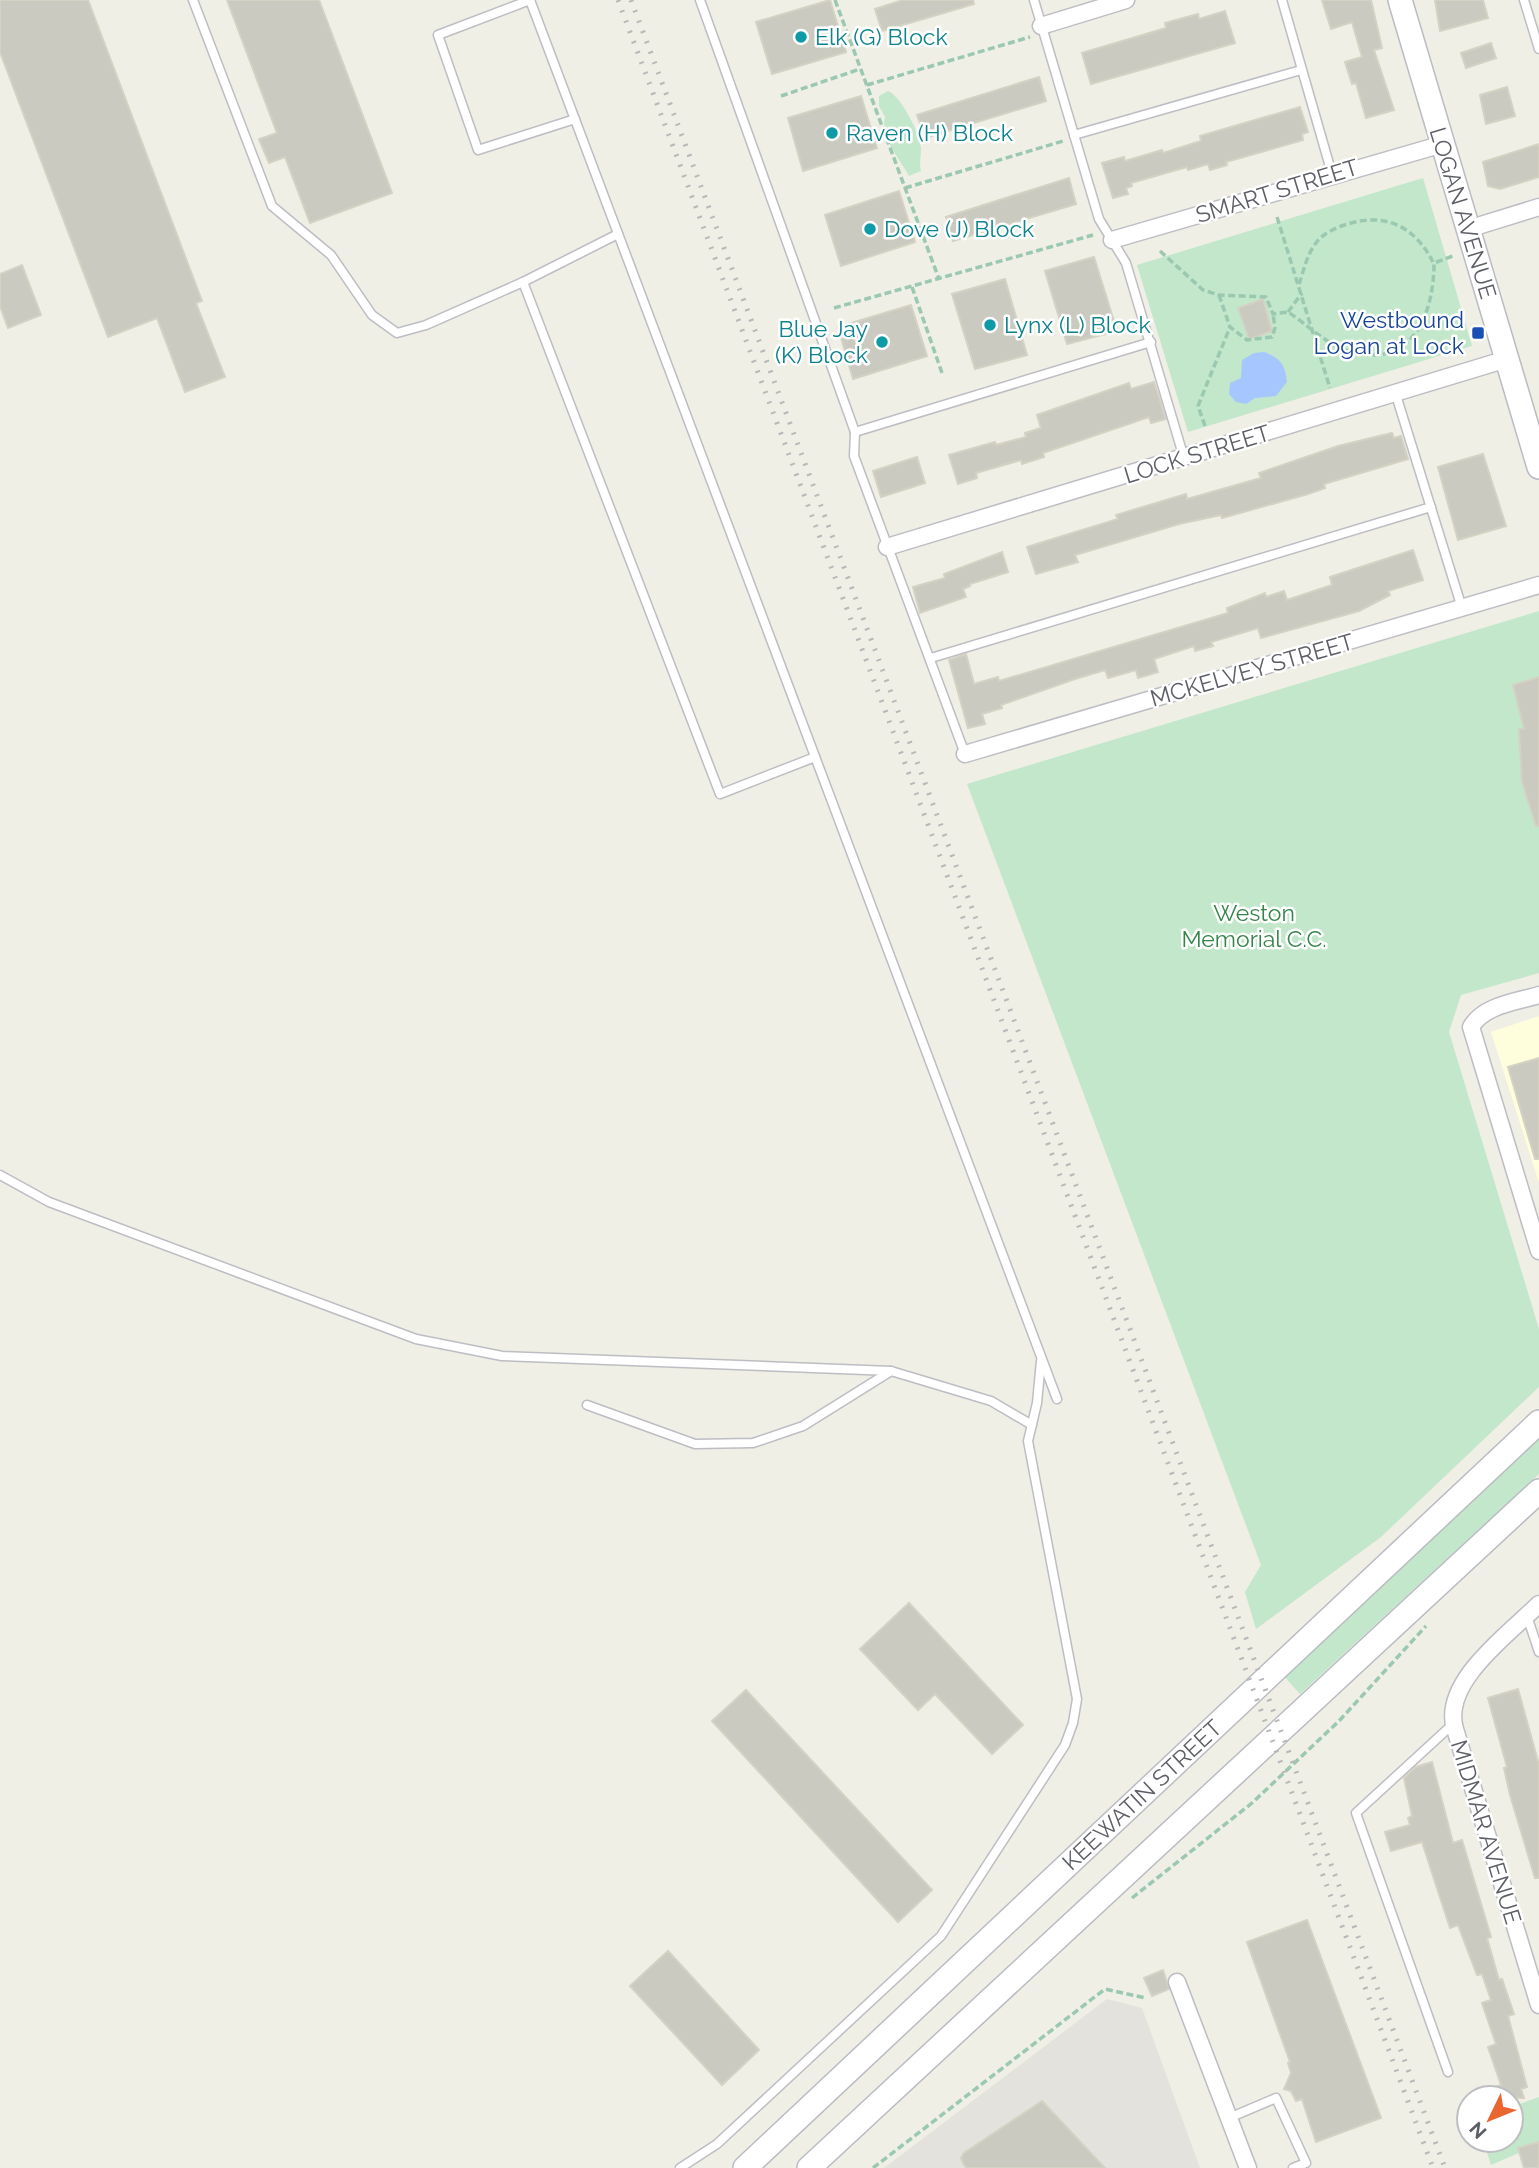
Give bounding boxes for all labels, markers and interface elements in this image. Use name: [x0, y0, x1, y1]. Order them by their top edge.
place label: Elk (G) Block: [815, 23, 948, 50]
marker: Elk (G) Block: [793, 29, 809, 45]
place label: Raven (H) Block: [846, 119, 1013, 146]
street label: LOGAN AVENUE: [1425, 124, 1502, 302]
marker: Raven (H) Block: [824, 125, 840, 141]
street label: SMART STREET: [1192, 153, 1362, 228]
place label: Dove (J) Block: [884, 215, 1034, 242]
marker: Dove (J) Block: [862, 221, 878, 237]
place label: Westbound Logan at Lock: [1313, 306, 1464, 359]
place label: Lynx (L) Block: [1004, 311, 1151, 338]
place label: Blue Jay (K) Block: [775, 315, 868, 368]
marker: Lynx (L) Block: [982, 317, 998, 333]
marker: Westbound Logan at Lock: [1470, 325, 1486, 341]
marker: Blue Jay (K) Block: [874, 334, 890, 350]
street label: LOCK STREET: [1121, 419, 1273, 489]
street label: MCKELVEY STREET: [1147, 628, 1357, 712]
park label: Weston Memorial C.C.: [1181, 899, 1327, 952]
street label: KEEWATIN STREET: [1056, 1714, 1227, 1875]
street label: MIDMAR AVENUE: [1446, 1737, 1527, 1927]
north arrow: [1455, 2084, 1525, 2154]
text: N: [1465, 2118, 1491, 2143]

